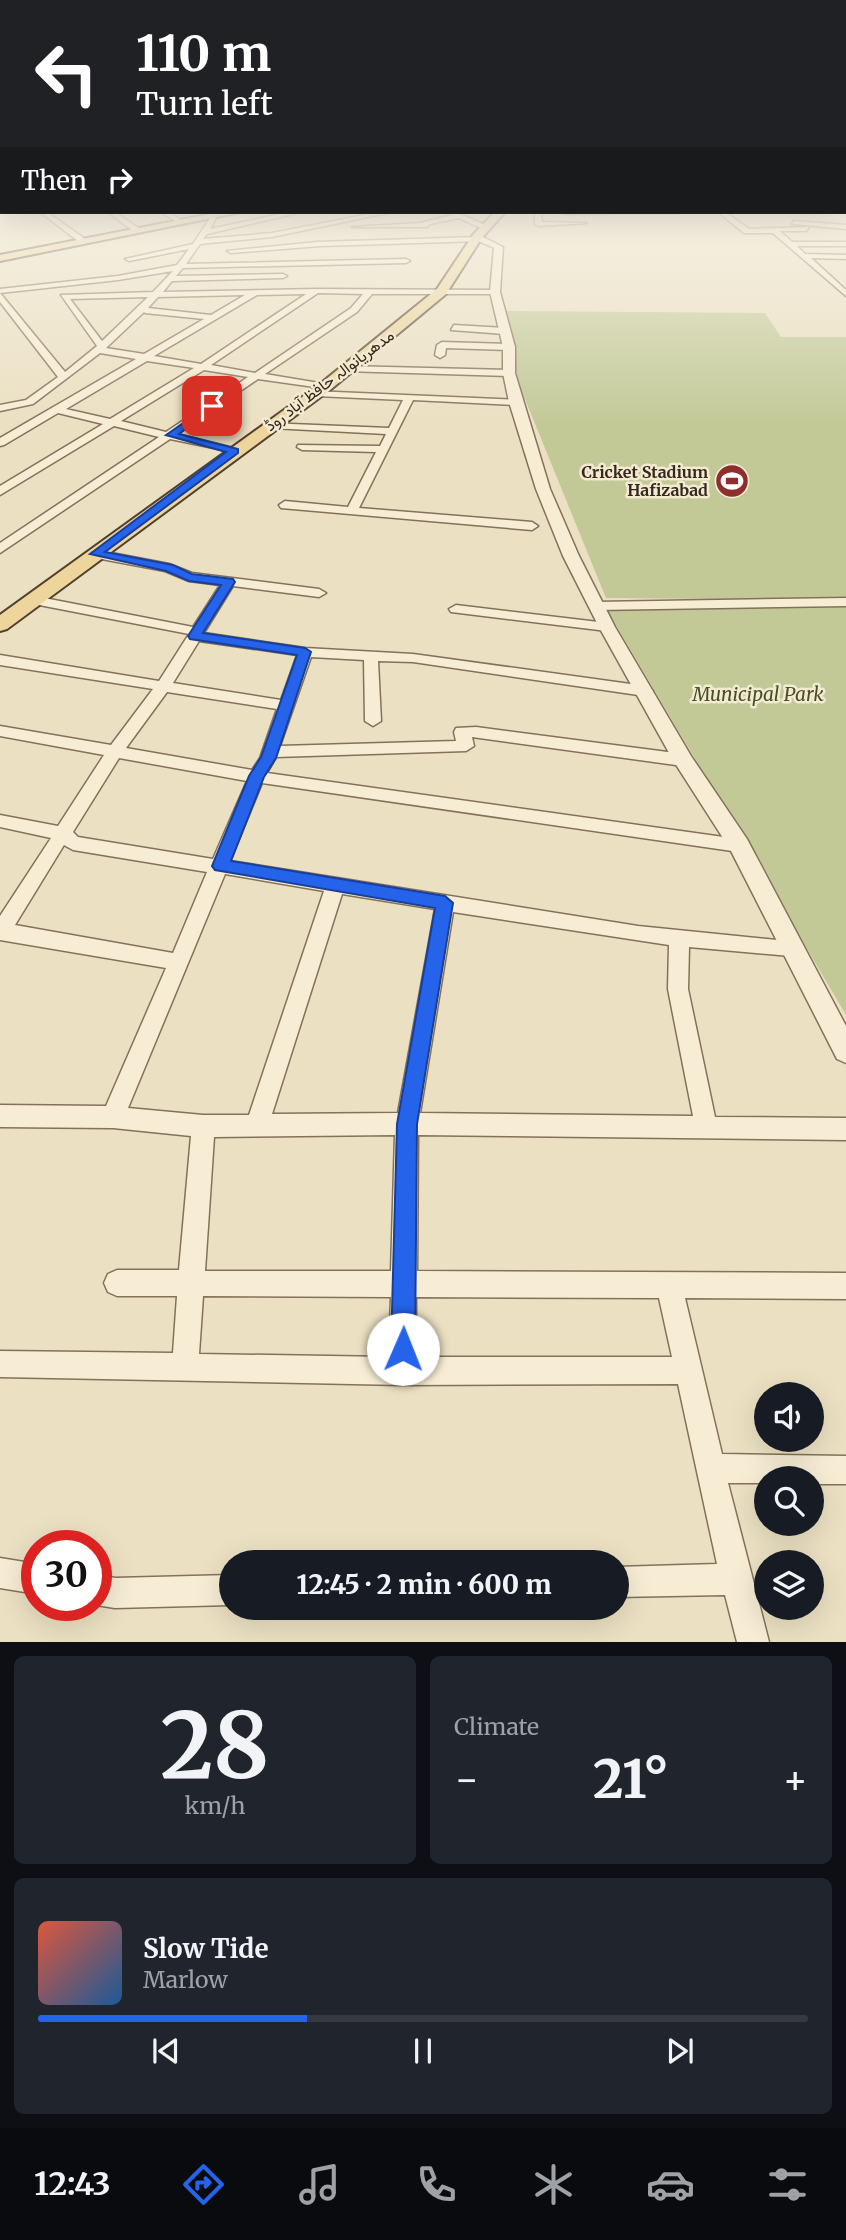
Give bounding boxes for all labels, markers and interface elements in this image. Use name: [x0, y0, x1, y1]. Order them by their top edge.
text: 110 m: [136, 23, 271, 84]
icon: left: [21, 28, 112, 119]
text: Turn left: [136, 84, 273, 124]
icon: right: [101, 161, 139, 199]
text: Then: [21, 164, 87, 197]
street label: مدھریانوالہ حافظ آباد روڈ: [260, 325, 398, 436]
pin: [182, 376, 242, 436]
icon: arrive: [193, 387, 231, 425]
place label: Cricket Stadium Hafizabad: [581, 462, 708, 500]
sports icon: Cricket Stadium Hafizabad: [713, 462, 751, 500]
park label: Municipal Park: [691, 682, 824, 706]
position arrow: [366, 1312, 440, 1386]
map controls: [754, 1382, 824, 1620]
button: sound: [754, 1382, 824, 1452]
button: search: [754, 1466, 824, 1536]
speed limit sign: 30: [21, 1530, 112, 1621]
button: layers: [754, 1550, 824, 1620]
text: 12:45 · 2 min · 600 m: [297, 1568, 551, 1601]
text: 28: [160, 1688, 270, 1803]
text: Climate: [454, 1712, 539, 1741]
text: 21°: [593, 1747, 669, 1812]
text: −: [454, 1756, 479, 1803]
text: +: [783, 1756, 808, 1803]
text: km/h: [185, 1791, 245, 1820]
text: Slow Tide: [143, 1932, 269, 1965]
text: Marlow: [143, 1965, 228, 1994]
icon: previous: [147, 2032, 185, 2070]
icon: pause: [404, 2032, 442, 2070]
icon: next: [661, 2032, 699, 2070]
icon: directions: [179, 2160, 228, 2209]
icon: music: [295, 2160, 344, 2209]
icon: phone: [412, 2160, 461, 2209]
icon: climate: [529, 2160, 578, 2209]
icon: car: [646, 2160, 695, 2209]
icon: filters: [763, 2160, 812, 2209]
text: 12:43: [34, 2164, 111, 2204]

